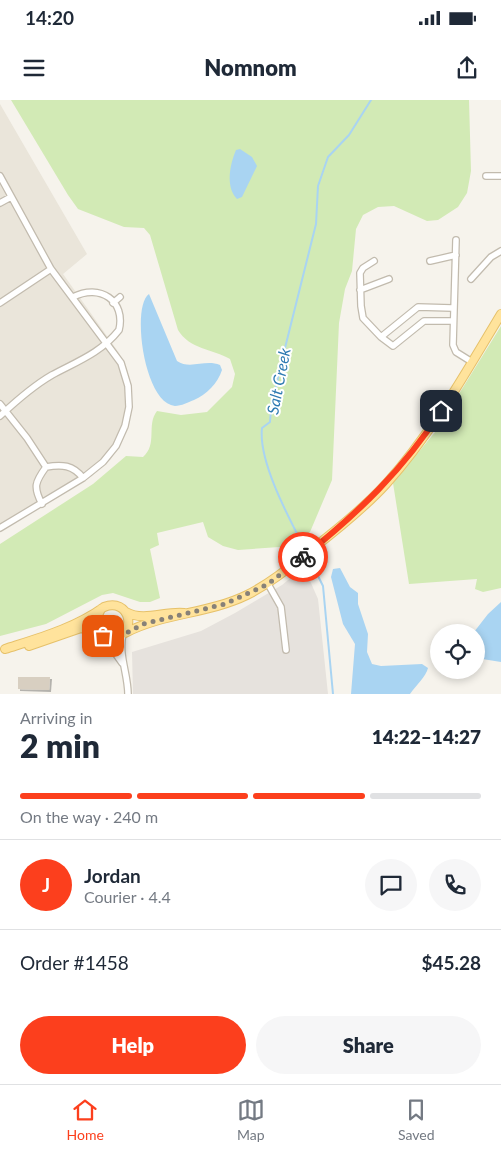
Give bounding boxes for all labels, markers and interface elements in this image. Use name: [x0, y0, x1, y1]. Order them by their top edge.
text: 14:20: [25, 6, 74, 29]
icon: menu: [20, 54, 48, 82]
text: Nomnom: [204, 54, 297, 81]
icon: share: [453, 54, 481, 82]
water label: Salt Creek: [262, 346, 294, 416]
pin: [420, 390, 462, 432]
icon: home: [427, 397, 455, 425]
courier: [278, 532, 328, 582]
icon: bike: [289, 543, 317, 571]
pin: [82, 615, 124, 657]
icon: bag: [89, 622, 117, 650]
map controls: [430, 624, 485, 679]
button: locate: [430, 624, 485, 679]
text: Arriving in: [20, 708, 93, 727]
text: 14:22–14:27: [372, 725, 481, 748]
text: 2 min: [20, 726, 100, 765]
text: On the way · 240 m: [20, 807, 158, 826]
button: chat: [365, 859, 417, 911]
button: phone: [429, 859, 481, 911]
text: Jordan: [84, 864, 141, 887]
text: J: [42, 873, 50, 896]
text: Courier · 4.4: [84, 887, 171, 906]
text: Order #1458: [20, 951, 129, 974]
text: $45.28: [421, 951, 481, 974]
button: Help: [20, 1016, 246, 1074]
button: Share: [256, 1016, 481, 1074]
tab: Home: [67, 1096, 104, 1143]
tab: Map: [237, 1096, 265, 1143]
tab: Saved: [398, 1096, 434, 1143]

